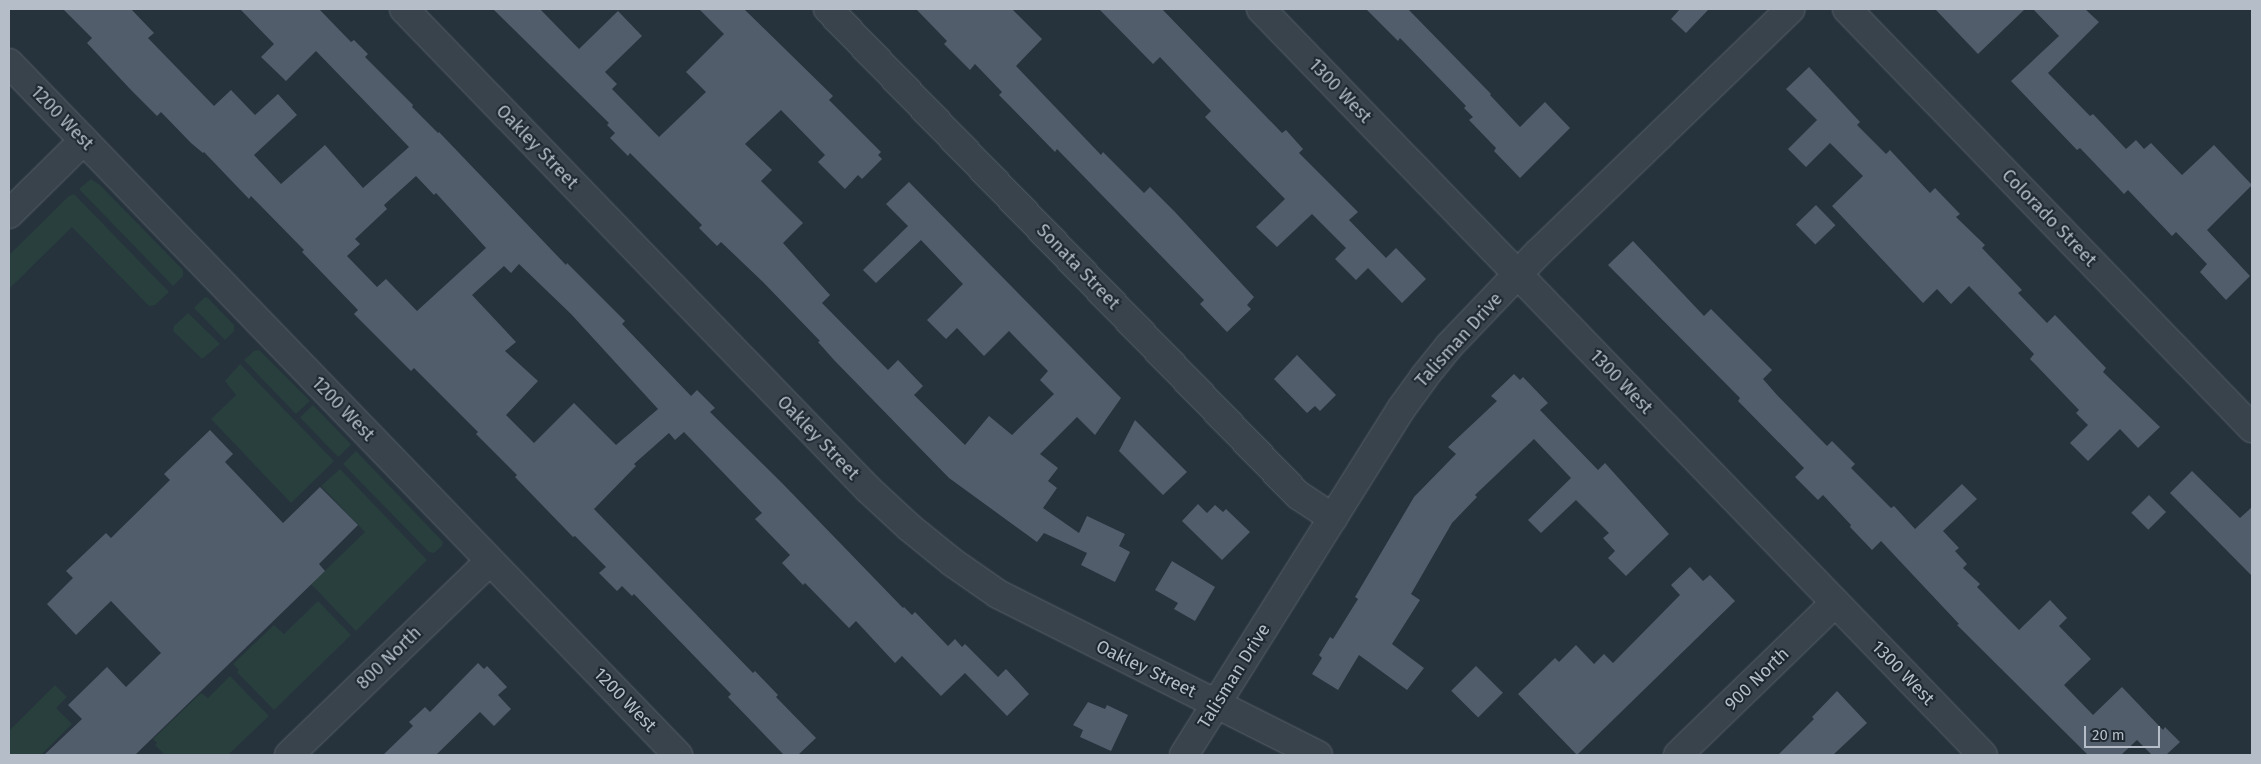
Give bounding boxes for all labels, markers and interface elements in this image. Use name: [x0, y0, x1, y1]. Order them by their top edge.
street label: 1300 West: [1304, 54, 1376, 128]
street label: 1200 West: [26, 81, 98, 155]
street label: Oakley Street: [491, 100, 583, 194]
street label: Colorado Street: [1997, 165, 2101, 271]
street label: Sonata Street: [1032, 220, 1124, 314]
street label: Talisman Drive: [1411, 288, 1507, 392]
street label: 1300 West: [1585, 345, 1657, 419]
street label: 1200 West: [307, 372, 379, 446]
street label: Oakley Street: [772, 391, 864, 485]
street label: Talisman Drive: [1193, 620, 1275, 732]
street label: 800 North: [352, 622, 426, 694]
street label: Oakley Street: [1092, 635, 1200, 703]
street label: 1300 West: [1867, 636, 1939, 710]
street label: 900 North: [1720, 643, 1794, 715]
street label: 1200 West: [589, 663, 661, 737]
scale bar: [2086, 716, 2162, 748]
text: 20 m: [2092, 726, 2125, 744]

